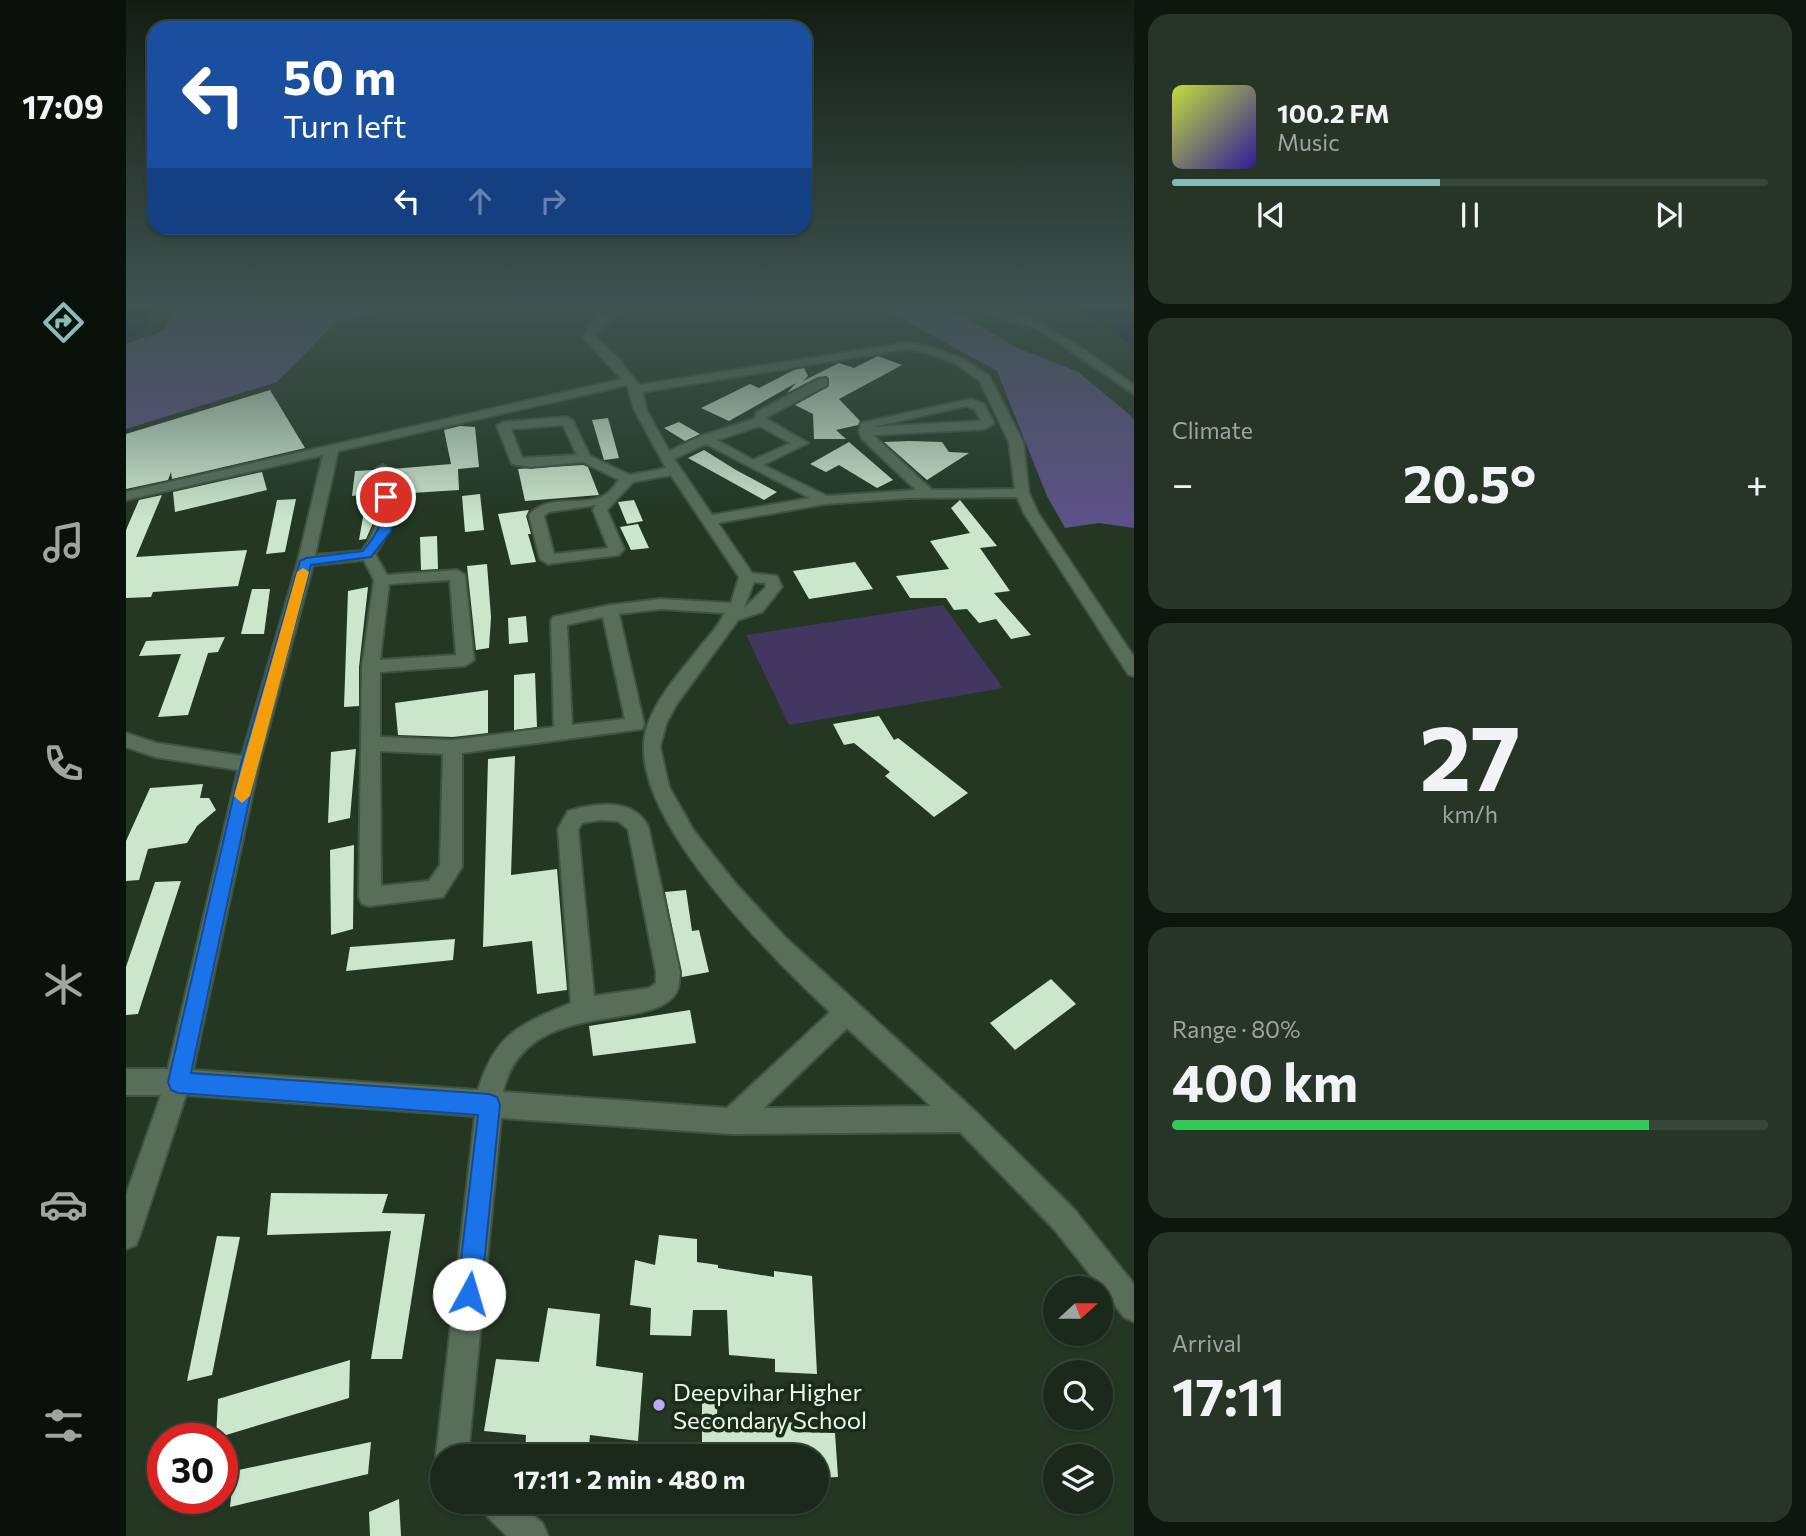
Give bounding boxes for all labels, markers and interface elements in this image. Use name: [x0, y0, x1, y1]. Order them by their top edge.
text: 50 m: [283, 45, 396, 105]
icon: left: [168, 49, 259, 140]
text: 17:09: [22, 86, 104, 126]
text: 100.2 FM: [1277, 97, 1390, 128]
text: Turn left: [283, 105, 407, 145]
text: Music: [1277, 128, 1340, 156]
icon: left: [388, 182, 426, 220]
icon: ahead: [461, 182, 499, 220]
icon: right: [534, 182, 572, 220]
icon: previous: [1252, 196, 1290, 234]
icon: pause: [1451, 196, 1489, 234]
icon: next: [1650, 196, 1688, 234]
icon: directions: [39, 298, 88, 347]
text: Climate: [1172, 416, 1253, 444]
text: 20.5°: [1403, 450, 1536, 514]
text: −: [1172, 459, 1194, 506]
text: +: [1746, 459, 1768, 506]
pin: [356, 467, 416, 527]
icon: arrive: [367, 478, 405, 516]
icon: music: [39, 518, 88, 567]
text: 27: [1419, 698, 1521, 810]
icon: phone: [39, 739, 88, 788]
text: km/h: [1442, 800, 1498, 828]
icon: climate: [39, 960, 88, 1009]
text: Range · 80%: [1172, 1015, 1300, 1043]
text: 400 km: [1172, 1049, 1358, 1113]
icon: car: [39, 1180, 88, 1229]
position arrow: [432, 1257, 506, 1331]
north arrow: [1043, 1276, 1113, 1346]
map controls: [1043, 1276, 1113, 1514]
text: Arrival: [1172, 1329, 1242, 1357]
button: search: [1043, 1360, 1113, 1430]
text: 17:11: [1172, 1363, 1285, 1427]
place label: Deepvihar Higher Secondary School: [673, 1377, 867, 1434]
marker: Deepvihar Higher Secondary School: [651, 1397, 667, 1413]
icon: filters: [39, 1401, 88, 1450]
speed limit sign: 30: [147, 1423, 238, 1514]
button: layers: [1043, 1444, 1113, 1514]
text: 17:11 · 2 min · 480 m: [514, 1463, 745, 1494]

